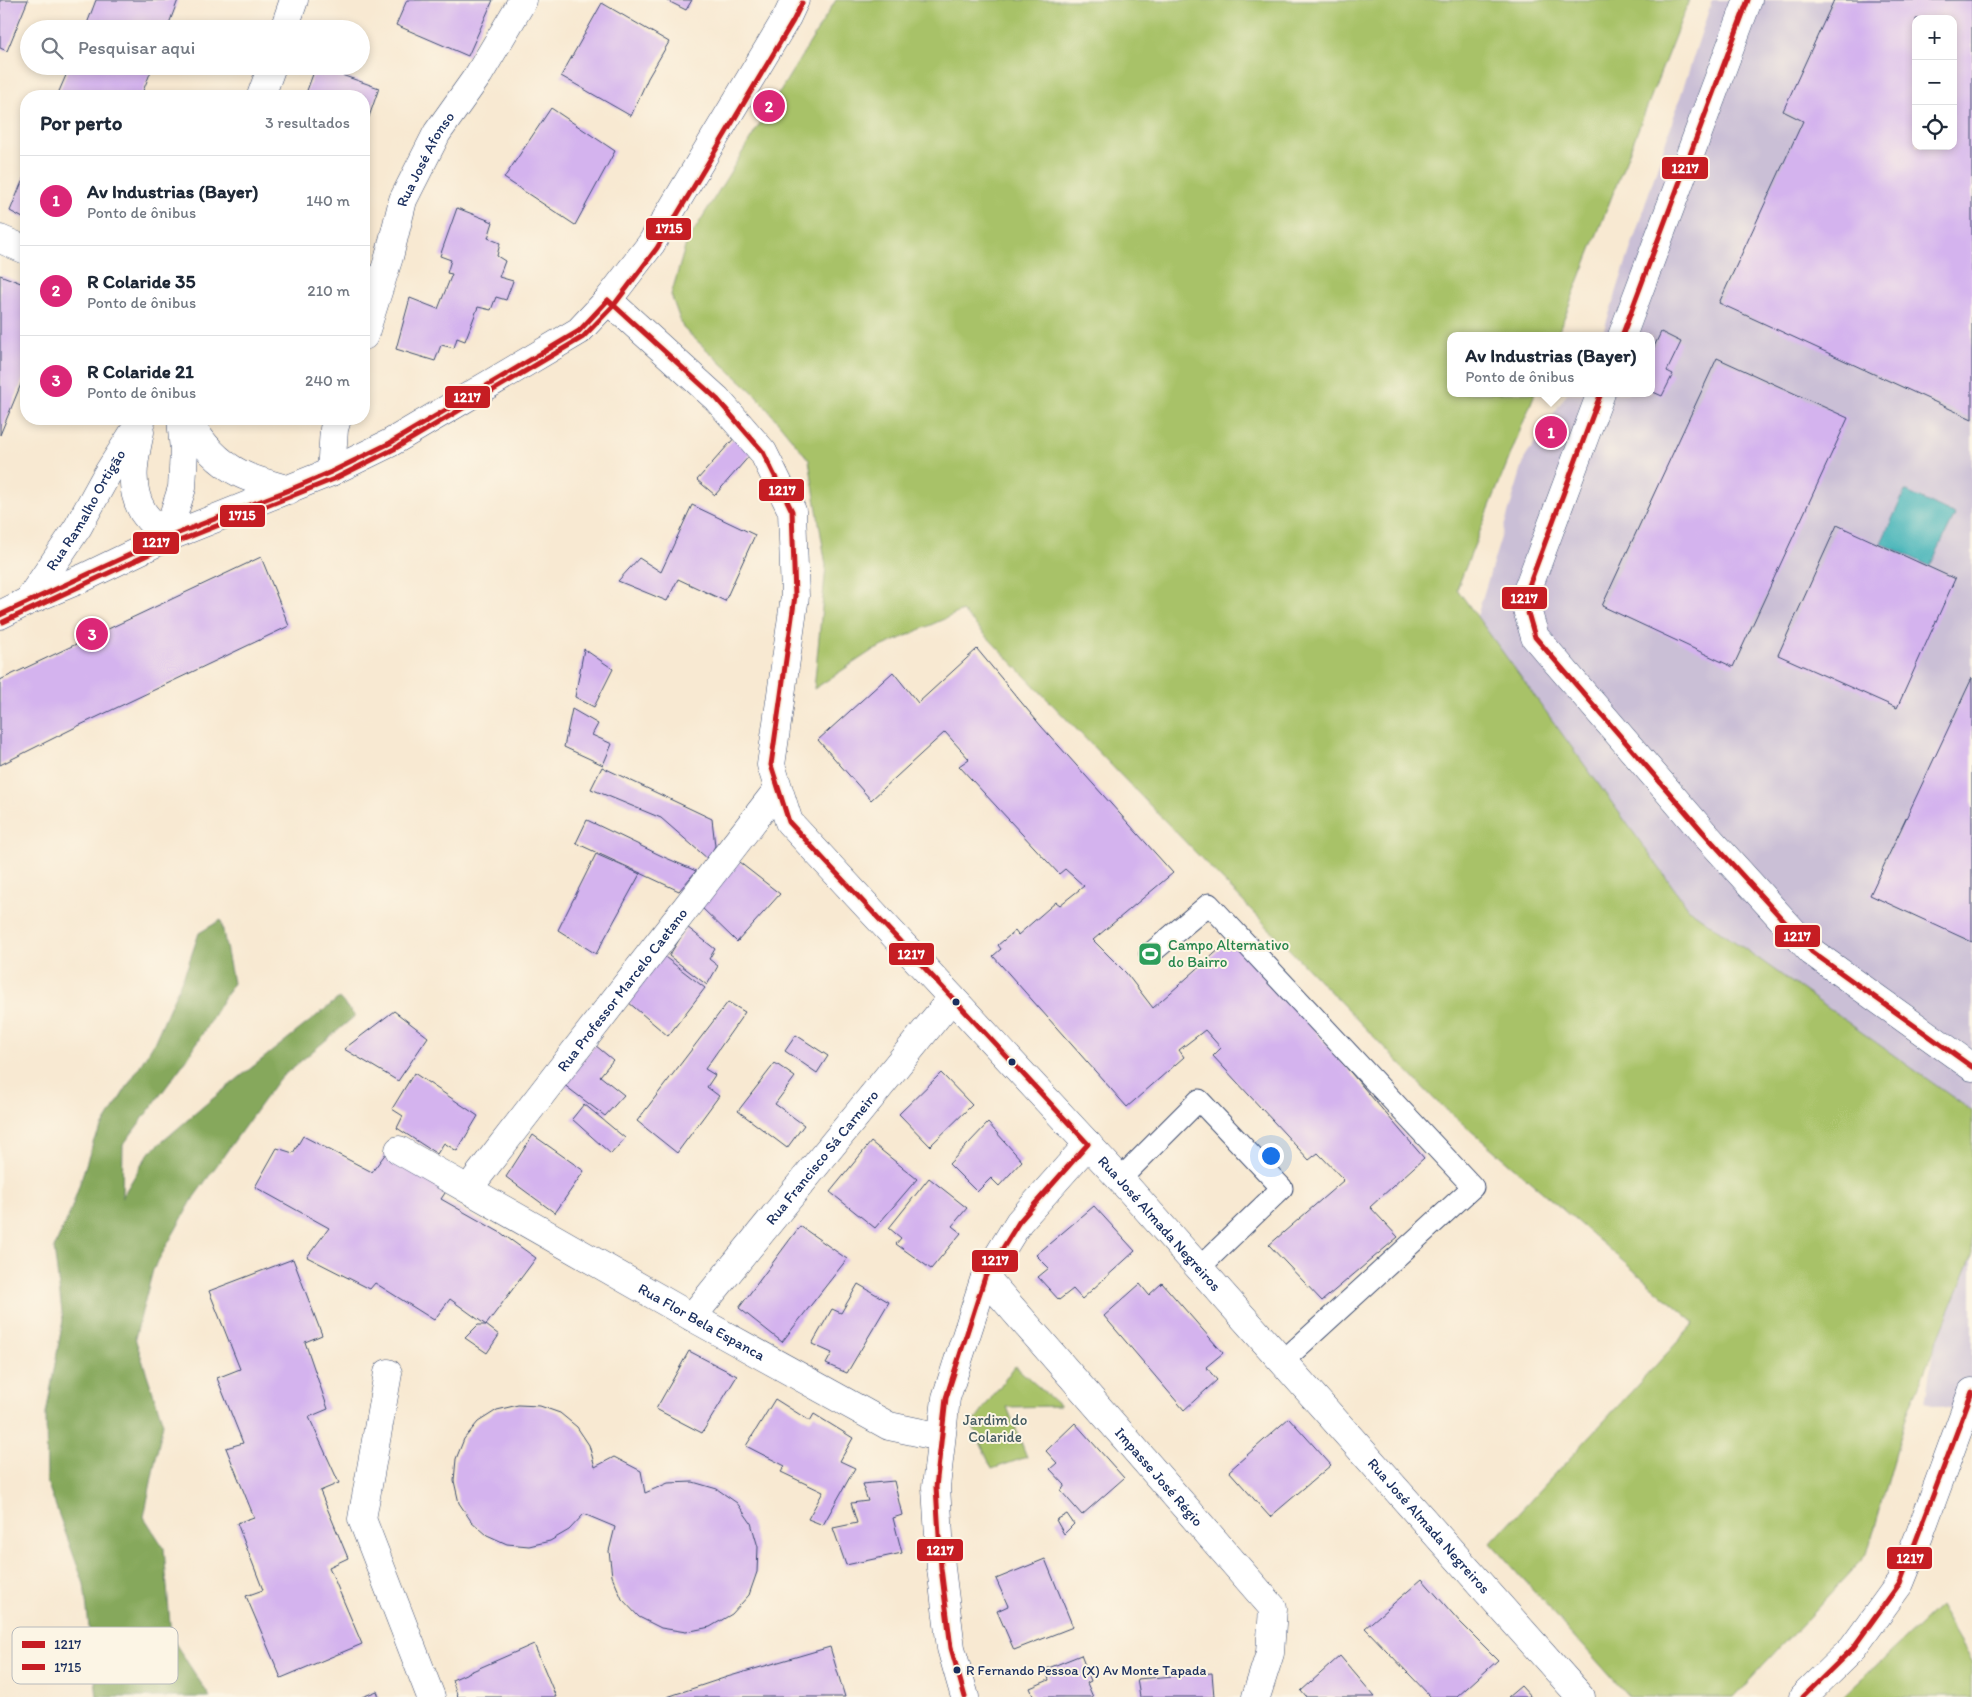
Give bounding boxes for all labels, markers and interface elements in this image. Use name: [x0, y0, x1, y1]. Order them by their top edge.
map controls: [1912, 15, 1957, 150]
button: +: [1912, 15, 1957, 60]
search box: [20, 20, 370, 75]
icon: search: [38, 34, 66, 62]
text: Pesquisar aqui: [78, 36, 195, 59]
button: −: [1912, 60, 1957, 105]
pin: 2: [753, 87, 785, 125]
button: locate: [1912, 105, 1957, 150]
street label: Rua José Afonso: [393, 108, 458, 208]
text: Por perto: [40, 110, 122, 135]
text: 3 resultados: [265, 113, 350, 132]
line badge: 1217: [1661, 156, 1709, 180]
text: 1217: [1671, 160, 1699, 177]
text: Av Industrias (Bayer): [87, 180, 258, 203]
text: 1: [52, 191, 60, 210]
text: 140 m: [306, 191, 350, 210]
text: Ponto de ônibus: [87, 203, 196, 222]
line badge: 1715: [645, 217, 692, 241]
text: 1715: [655, 220, 683, 237]
text: R Colaride 35: [87, 270, 195, 293]
text: 2: [52, 281, 60, 300]
text: 210 m: [307, 281, 350, 300]
text: Ponto de ônibus: [87, 293, 196, 312]
popup: [1447, 332, 1655, 397]
text: Av Industrias (Bayer): [1465, 344, 1637, 367]
text: R Colaride 21: [87, 360, 194, 383]
text: Ponto de ônibus: [1465, 367, 1574, 386]
text: 3: [52, 371, 60, 390]
text: 240 m: [305, 371, 350, 390]
text: Ponto de ônibus: [87, 383, 196, 402]
line badge: 1217: [444, 385, 491, 409]
text: 1217: [453, 389, 481, 406]
pin: 1: [1535, 413, 1567, 451]
street label: Rua Ramalho Ortigão: [42, 446, 129, 574]
line badge: 1217: [758, 478, 805, 502]
text: 1217: [768, 482, 796, 499]
line badge: 1715: [219, 504, 266, 528]
text: 1715: [228, 507, 256, 524]
line badge: 1217: [132, 531, 180, 555]
text: 1217: [142, 534, 170, 551]
line badge: 1217: [1501, 586, 1548, 610]
text: 1217: [1510, 590, 1538, 607]
pin: 3: [76, 615, 108, 653]
street label: Rua Professor Marcelo Caetano: [553, 904, 691, 1075]
line badge: 1217: [1774, 924, 1821, 948]
text: 1217: [1783, 928, 1811, 945]
place label: Campo Alternativo do Bairro: [1168, 936, 1289, 971]
sports icon: Campo Alternativo do Bairro: [1137, 941, 1163, 967]
line badge: 1217: [888, 942, 935, 966]
text: 1217: [897, 946, 925, 963]
unlabelled marker: [951, 997, 961, 1007]
unlabelled marker: [1007, 1057, 1017, 1067]
street label: Rua Francisco Sá Carneiro: [762, 1086, 882, 1228]
your location: [1258, 1143, 1284, 1169]
street label: Rua José Almada Negreiros: [1094, 1152, 1225, 1295]
line badge: 1217: [971, 1249, 1019, 1273]
text: 1217: [981, 1252, 1009, 1269]
street label: Rua Flor Bela Espanca: [635, 1279, 768, 1365]
park label: Jardim do Colaride: [963, 1411, 1027, 1446]
street label: Impasse José Régio: [1111, 1424, 1207, 1530]
street label: Rua José Almada Negreiros: [1364, 1454, 1494, 1598]
line badge: 1217: [916, 1538, 964, 1562]
text: 1217: [926, 1542, 954, 1559]
line badge: 1217: [1886, 1546, 1933, 1570]
text: 1217: [1896, 1550, 1924, 1567]
legend: [12, 1627, 178, 1684]
text: 1217: [54, 1636, 81, 1653]
text: 1715: [54, 1659, 81, 1676]
place label: R Fernando Pessoa (X) Av Monte Tapada: [966, 1662, 1207, 1679]
marker: R Fernando Pessoa (X) Av Monte Tapada: [952, 1665, 962, 1675]

